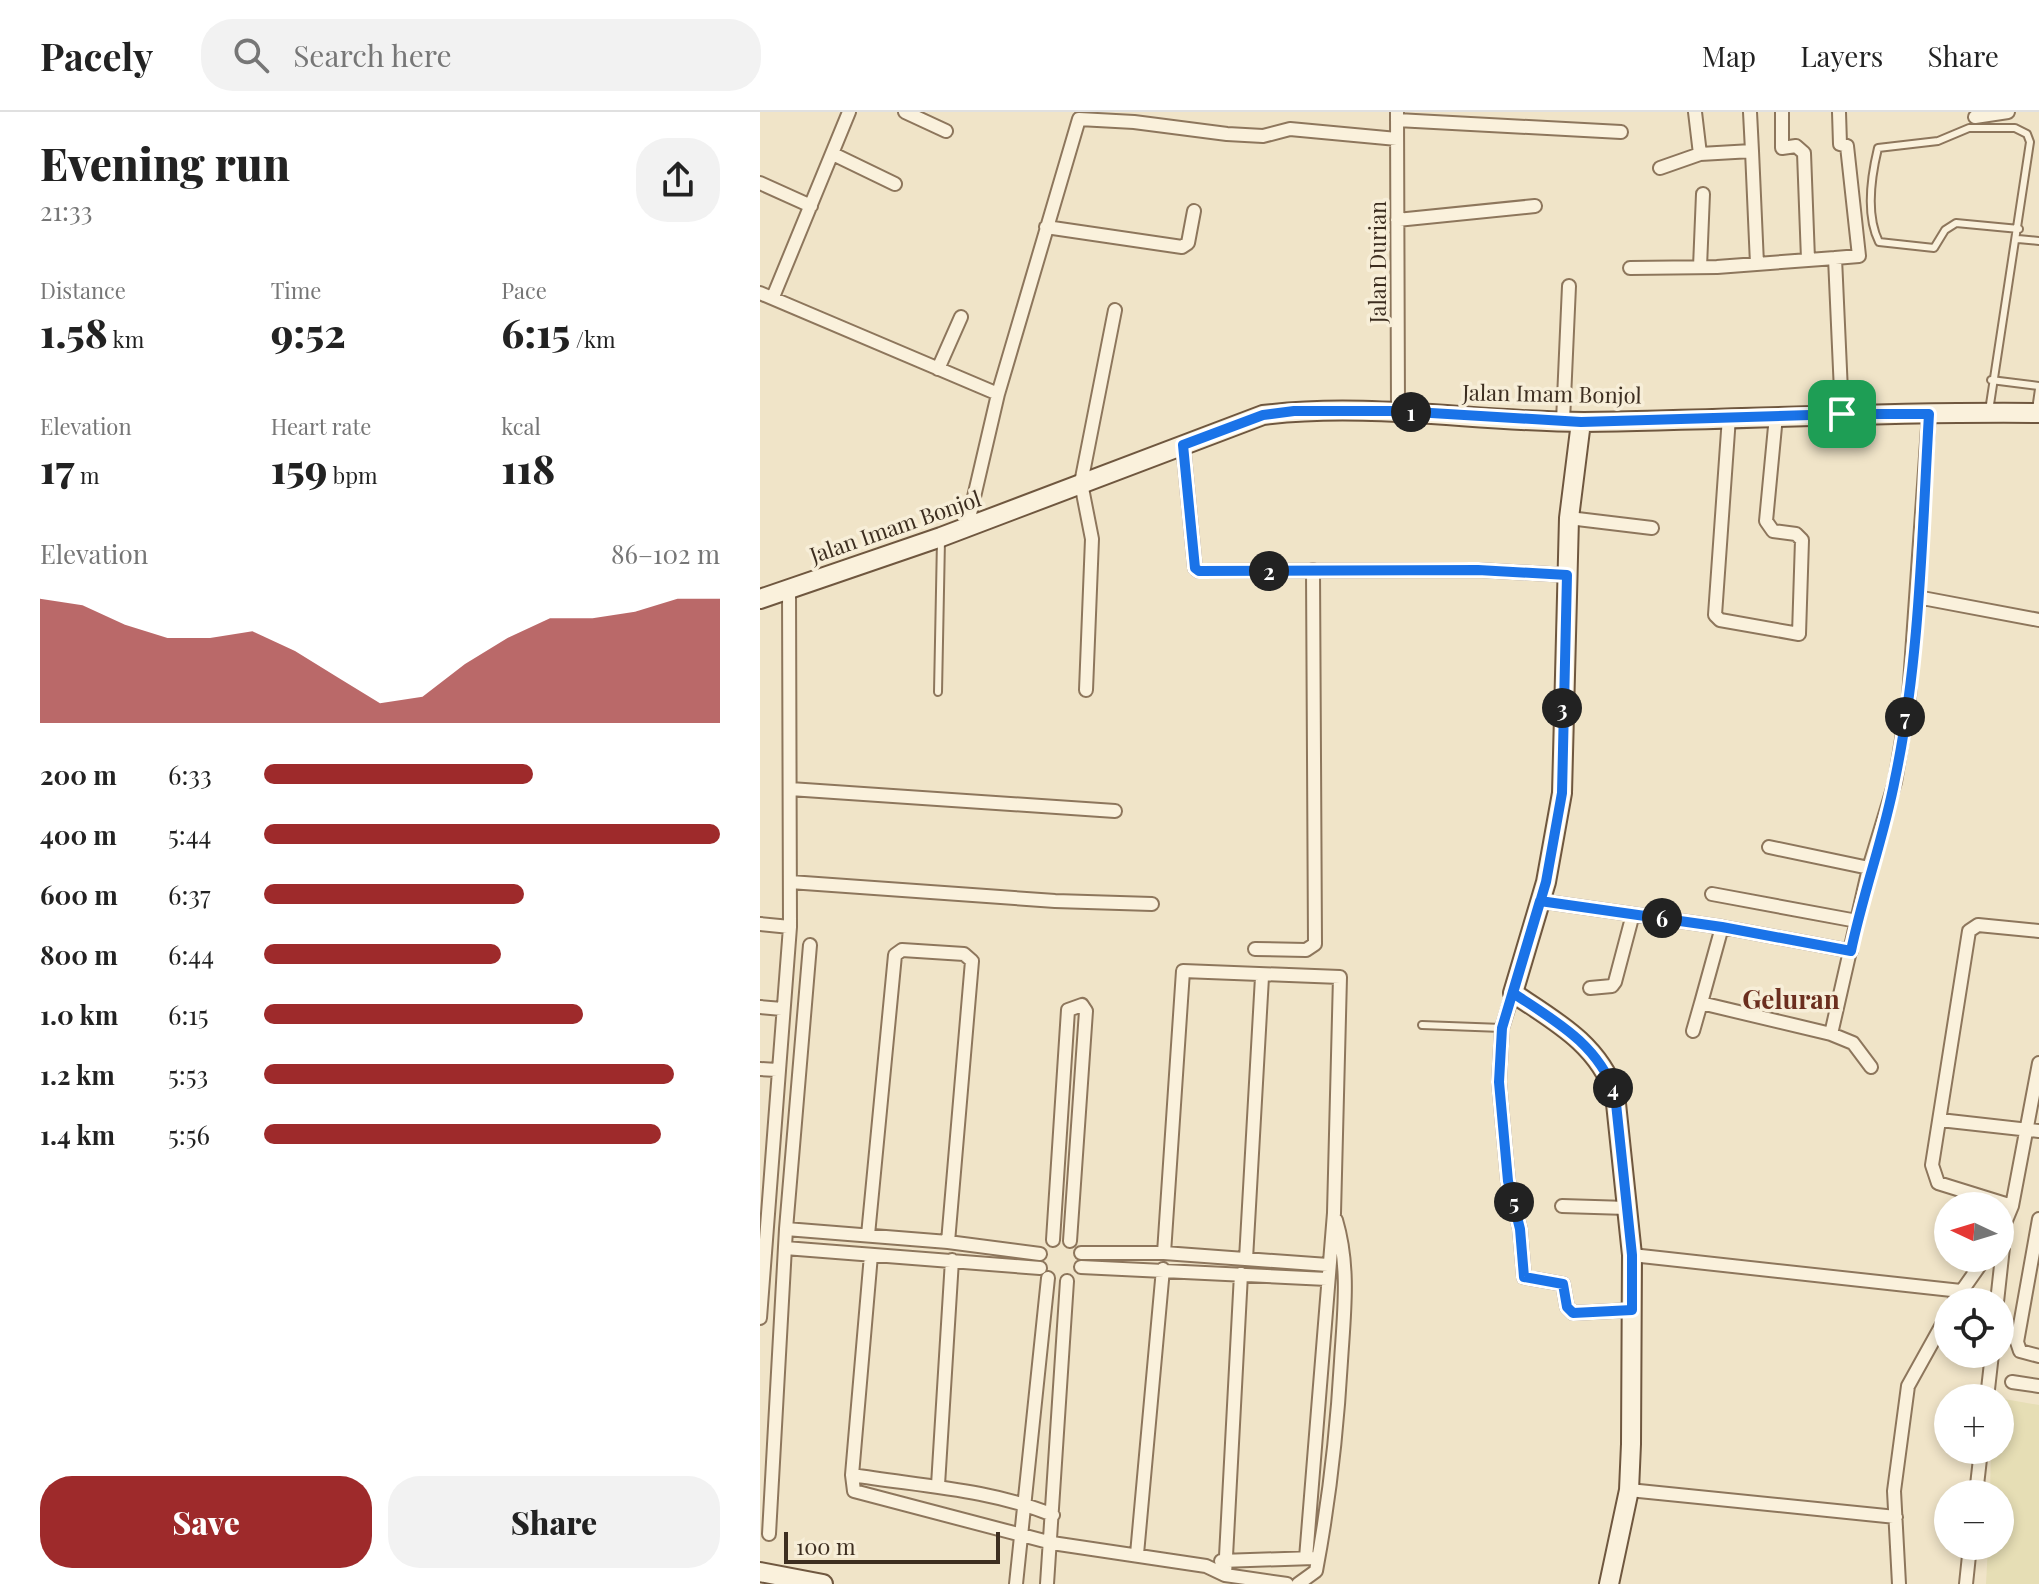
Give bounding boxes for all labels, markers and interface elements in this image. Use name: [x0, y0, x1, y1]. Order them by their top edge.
search box: [201, 19, 761, 91]
text: Pacely: [40, 30, 153, 81]
icon: search: [229, 33, 273, 77]
text: Search here: [293, 35, 452, 75]
text: Map: [1702, 37, 1756, 74]
text: Layers: [1800, 37, 1883, 74]
text: Share: [1927, 37, 1999, 74]
text: Evening run: [40, 133, 290, 192]
button: share: [636, 138, 720, 222]
text: 21:33: [40, 193, 92, 228]
street label: Jalan Durian: [1362, 201, 1392, 324]
text: Distance: [40, 275, 126, 305]
text: Time: [271, 275, 321, 305]
text: Pace: [501, 275, 547, 305]
text: 1.58: [40, 305, 108, 358]
text: 9:52: [271, 305, 346, 358]
text: 6:15: [501, 305, 570, 358]
text: km: [108, 324, 144, 354]
text: /km: [570, 324, 616, 354]
street label: Jalan Imam Bonjol: [1461, 376, 1642, 410]
pin: [1808, 380, 1876, 448]
pin: 1: [1391, 392, 1431, 432]
icon: arrive: [1820, 392, 1864, 436]
text: 1: [1407, 397, 1415, 427]
text: Elevation: [40, 411, 132, 441]
text: Heart rate: [271, 411, 371, 441]
text: kcal: [501, 411, 541, 441]
text: 17: [40, 441, 74, 494]
text: 159: [271, 441, 327, 494]
text: 118: [501, 441, 555, 494]
text: m: [74, 460, 99, 490]
text: bpm: [327, 460, 378, 490]
street label: Jalan Imam Bonjol: [804, 483, 985, 570]
text: Elevation: [40, 536, 148, 571]
text: 86–102 m: [611, 536, 720, 571]
pin: 2: [1249, 551, 1289, 591]
text: 2: [1263, 556, 1275, 586]
pin: 3: [1542, 688, 1582, 728]
text: 3: [1557, 693, 1567, 723]
pin: 7: [1885, 697, 1925, 737]
text: 7: [1900, 702, 1910, 732]
text: 200 m: [40, 757, 117, 792]
text: 6:33: [168, 757, 212, 792]
text: 400 m: [40, 817, 117, 852]
text: 5:44: [168, 817, 211, 852]
text: 600 m: [40, 877, 118, 912]
text: 6:37: [168, 877, 211, 912]
pin: 6: [1642, 898, 1682, 938]
text: 6: [1656, 903, 1668, 933]
text: 800 m: [40, 937, 118, 972]
text: 6:44: [168, 937, 214, 972]
district label: Geluran: [1742, 981, 1840, 1016]
text: 1.0 km: [40, 997, 118, 1032]
text: 6:15: [168, 997, 208, 1032]
text: 1.2 km: [40, 1057, 115, 1092]
text: 5:53: [168, 1057, 208, 1092]
pin: 4: [1593, 1068, 1633, 1108]
text: 4: [1607, 1073, 1619, 1103]
text: 1.4 km: [40, 1117, 115, 1152]
text: 5:56: [168, 1117, 210, 1152]
pin: 5: [1494, 1182, 1534, 1222]
text: 5: [1509, 1187, 1519, 1217]
north arrow: [1934, 1192, 2014, 1272]
map controls: [1934, 1192, 2014, 1560]
button: locate: [1934, 1288, 2014, 1368]
button: +: [1934, 1384, 2014, 1464]
button: Save: [40, 1476, 372, 1568]
button: Share: [388, 1476, 720, 1568]
button: −: [1934, 1480, 2014, 1560]
scale bar: [784, 1528, 1000, 1564]
text: 100 m: [796, 1531, 856, 1561]

